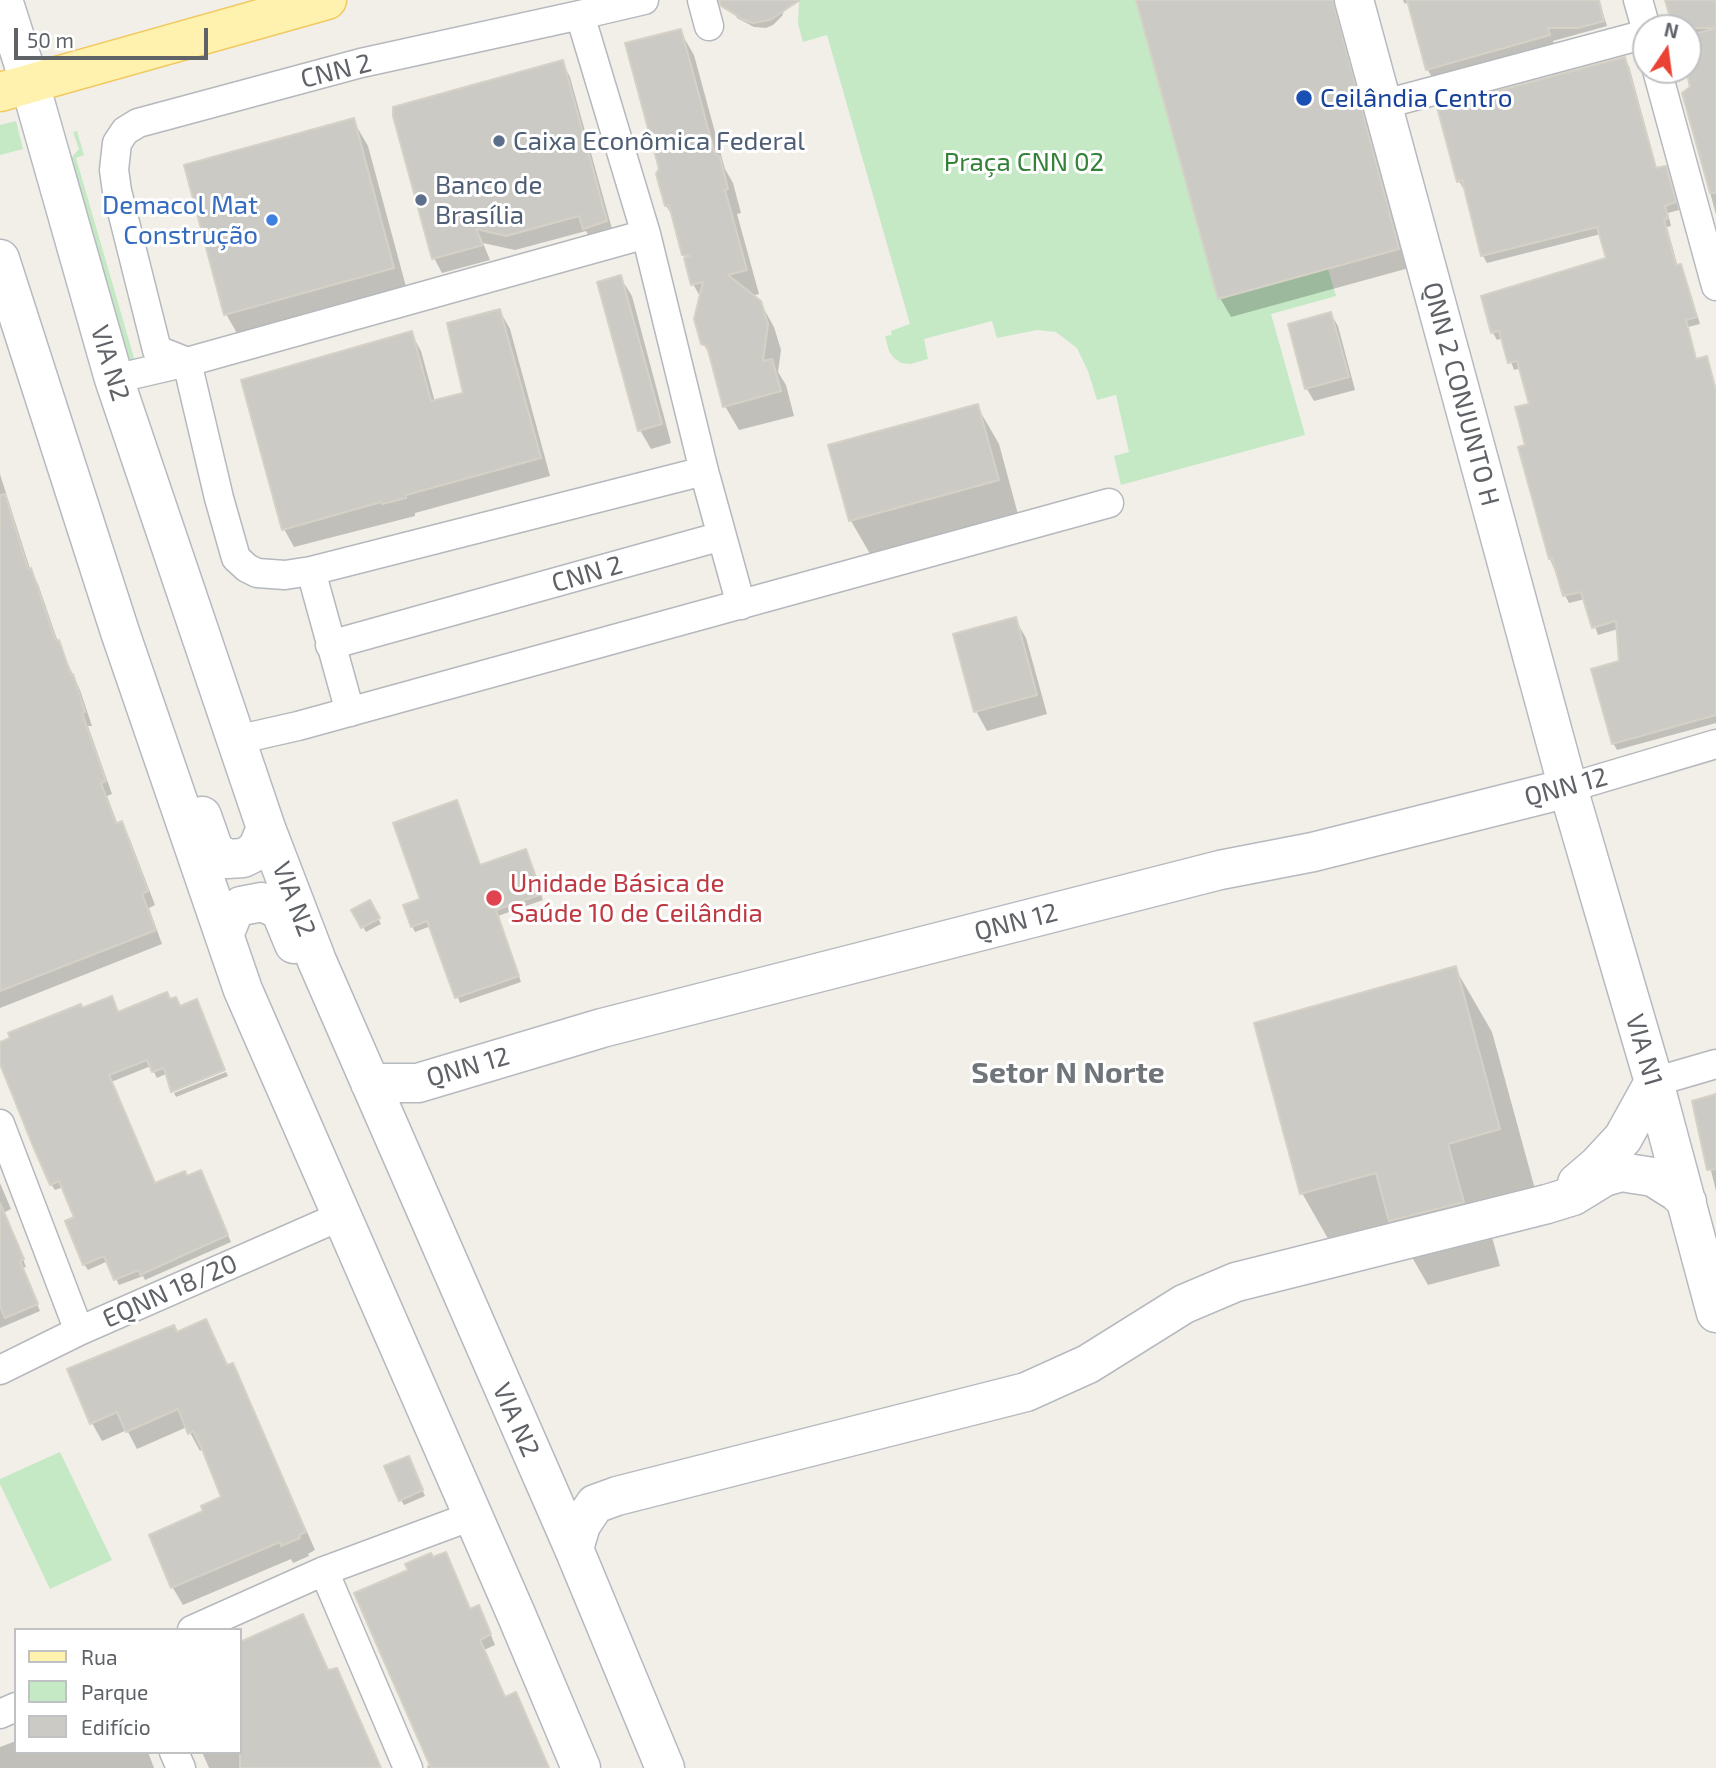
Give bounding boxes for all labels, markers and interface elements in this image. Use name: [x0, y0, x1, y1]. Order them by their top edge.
scale bar: [18, 14, 212, 58]
north arrow: [1632, 14, 1702, 84]
text: N: [1662, 17, 1681, 43]
text: 50 m: [27, 27, 74, 52]
street label: CNN 2: [297, 47, 375, 95]
place label: Ceilândia Centro: [1320, 82, 1512, 114]
marker: Ceilândia Centro: [1294, 88, 1314, 108]
place label: Caixa Econômica Federal: [513, 125, 805, 157]
marker: Caixa Econômica Federal: [491, 133, 507, 149]
park label: Praça CNN 02: [944, 146, 1104, 178]
place label: Banco de Brasília: [435, 169, 542, 230]
place label: Demacol Mat Construção: [102, 189, 258, 250]
marker: Banco de Brasília: [413, 192, 429, 208]
marker: Demacol Mat Construção: [264, 212, 280, 228]
street label: QNN 2 CONJUNTO H: [1416, 279, 1506, 509]
street label: VIA N2: [84, 321, 136, 405]
street label: CNN 2: [548, 549, 626, 599]
street label: QNN 12: [1521, 761, 1611, 813]
street label: VIA N2: [266, 857, 322, 941]
place label: Unidade Básica de Saúde 10 de Ceilândia: [510, 867, 763, 928]
marker: Unidade Básica de Saúde 10 de Ceilândia: [484, 888, 504, 908]
street label: QNN 12: [971, 897, 1061, 947]
street label: VIA N1: [1619, 1010, 1669, 1090]
street label: QNN 12: [423, 1040, 513, 1094]
district label: Setor N Norte: [971, 1055, 1165, 1091]
street label: EQNN 18/20: [98, 1247, 242, 1335]
street label: VIA N2: [486, 1378, 546, 1462]
legend: [14, 1628, 242, 1754]
text: Rua: [81, 1644, 117, 1669]
text: Parque: [81, 1679, 148, 1704]
text: Edifício: [81, 1714, 151, 1739]

